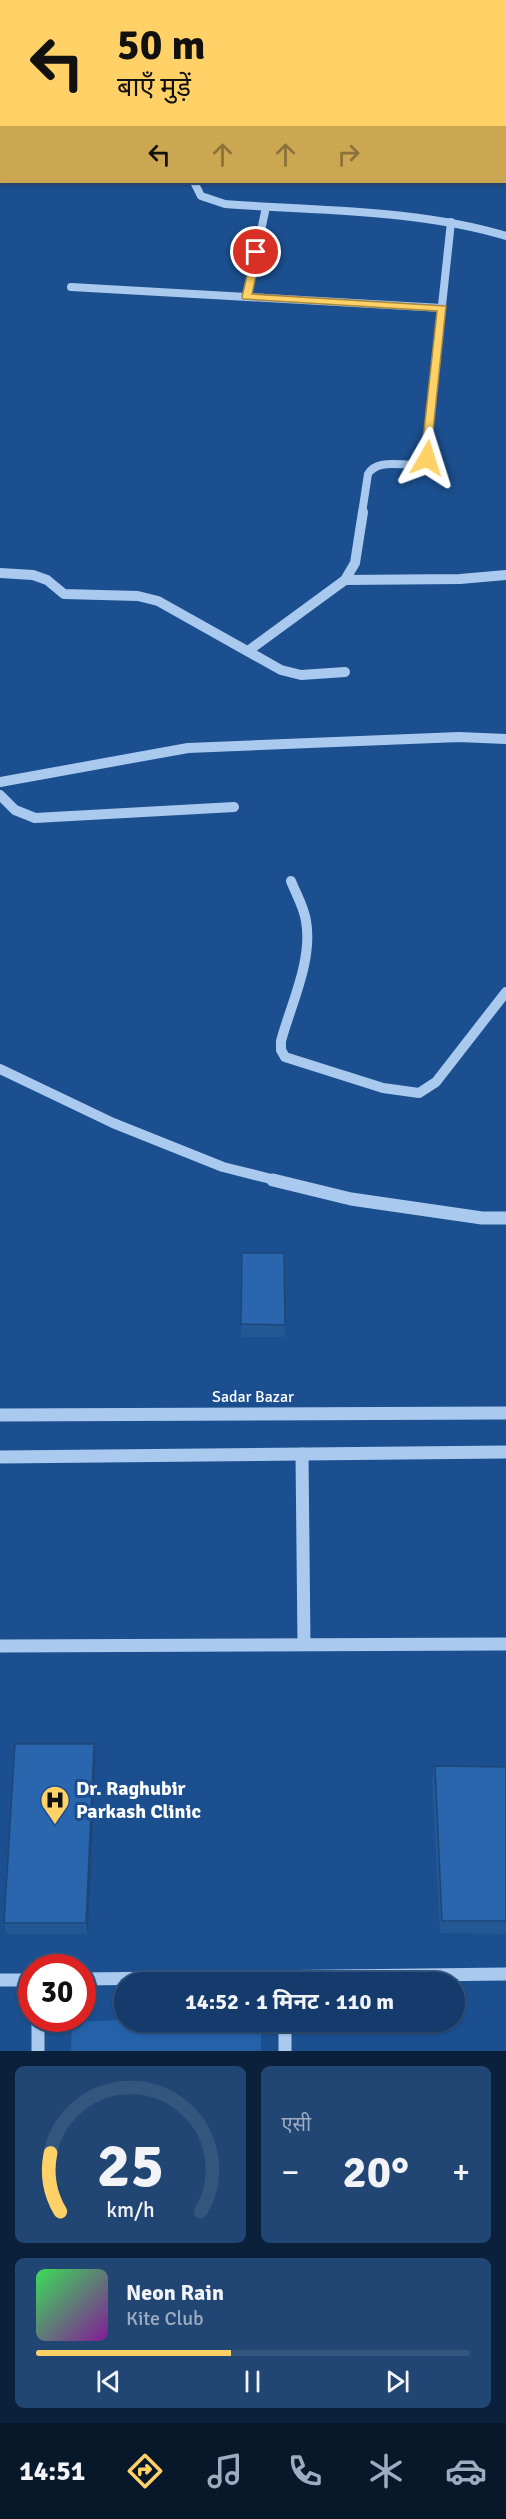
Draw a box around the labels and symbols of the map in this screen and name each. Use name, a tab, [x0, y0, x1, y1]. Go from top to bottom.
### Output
pin	[230, 226, 281, 277]
position arrow	[395, 426, 459, 490]
street label: Sadar Bazar	[212, 1387, 294, 1407]
place label: Dr. Raghubir Parkash Clinic	[76, 1776, 201, 1824]
hospital icon: Dr. Raghubir Parkash Clinic	[39, 1784, 71, 1826]
speed limit sign: 30	[18, 1954, 96, 2032]

